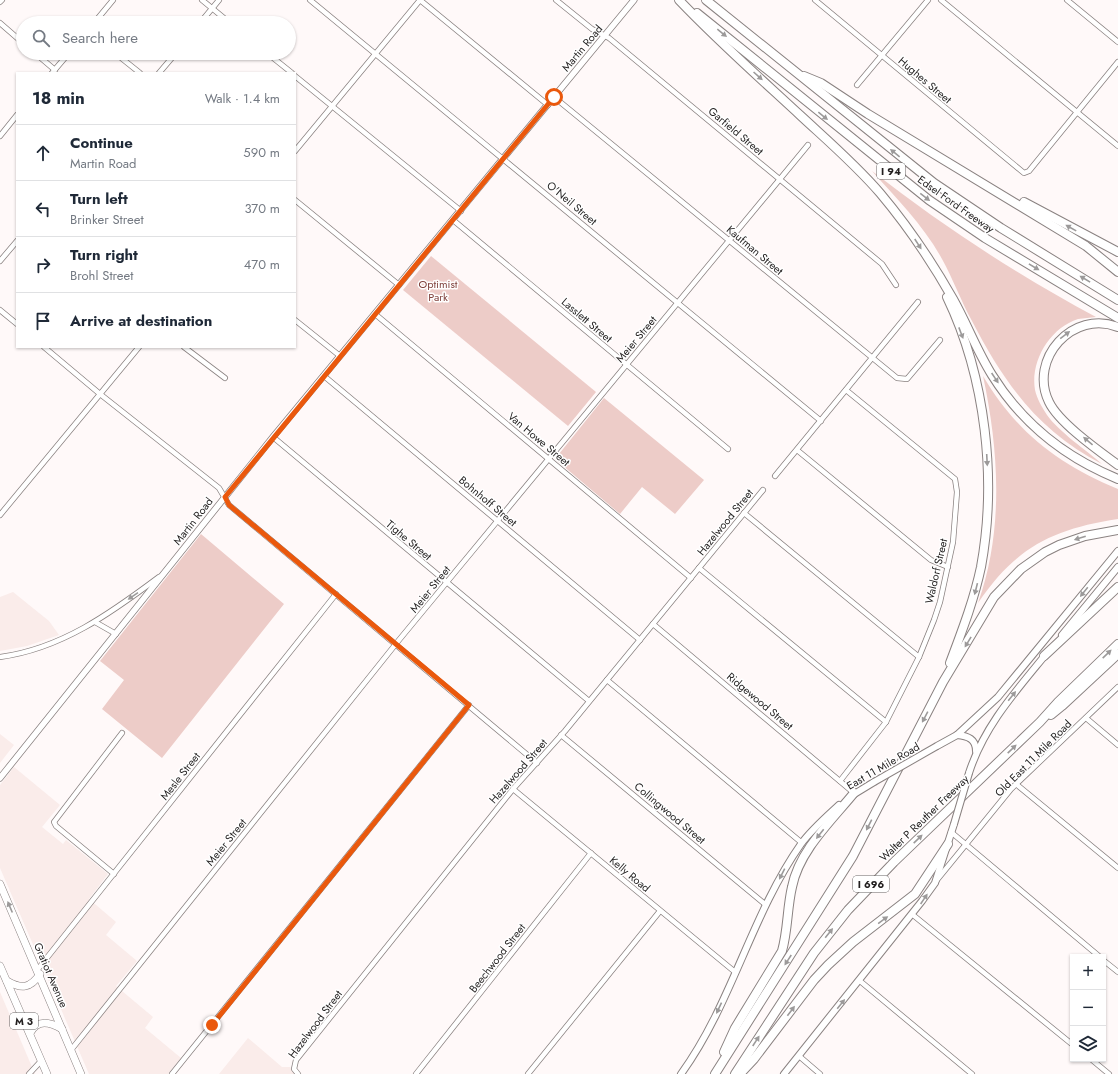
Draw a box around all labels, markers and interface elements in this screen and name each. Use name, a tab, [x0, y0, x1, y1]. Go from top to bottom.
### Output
search box	[16, 16, 296, 60]
street label: Martin Road	[558, 21, 606, 75]
icon: search	[30, 27, 52, 49]
text: Search here	[62, 27, 138, 49]
one-way arrow	[717, 29, 728, 38]
street label: Hughes Street	[895, 53, 955, 107]
one-way arrow	[752, 71, 763, 80]
text: 18 min	[32, 86, 85, 110]
route start	[545, 88, 563, 106]
text: Walk · 1.4 km	[205, 89, 280, 108]
street label: Garfield Street	[705, 103, 767, 159]
one-way arrow	[818, 111, 829, 120]
text: Continue	[70, 132, 133, 154]
icon: ahead	[32, 142, 54, 164]
text: 590 m	[243, 143, 280, 162]
one-way arrow	[890, 149, 900, 158]
text: Martin Road	[70, 154, 137, 173]
road number: I 94	[877, 163, 905, 179]
street label: Edsel Ford Freeway	[914, 172, 998, 237]
street label: O'Neil Street	[544, 177, 601, 229]
text: Turn left	[70, 188, 128, 210]
one-way arrow	[919, 192, 930, 201]
icon: left	[32, 198, 54, 220]
text: 370 m	[244, 199, 280, 218]
text: Brinker Street	[70, 210, 144, 229]
street label: Kaufman Street	[723, 221, 787, 279]
one-way arrow	[1065, 225, 1077, 231]
one-way arrow	[914, 239, 922, 249]
text: Turn right	[70, 244, 138, 266]
icon: right	[32, 254, 54, 276]
text: 470 m	[244, 255, 280, 274]
one-way arrow	[1028, 264, 1040, 271]
text: Brohl Street	[70, 266, 133, 285]
park label: Optimist Park	[419, 276, 458, 305]
one-way arrow	[1079, 276, 1091, 283]
street label: Lasslett Street	[558, 294, 616, 346]
icon: arrive	[32, 310, 54, 332]
text: Arrive at destination	[70, 310, 212, 332]
street label: Meier Street	[612, 312, 660, 366]
one-way arrow	[958, 327, 964, 338]
one-way arrow	[1060, 331, 1071, 340]
one-way arrow	[991, 373, 998, 384]
street label: Van Howe Street	[504, 408, 574, 470]
one-way arrow	[1082, 437, 1093, 445]
one-way arrow	[983, 454, 990, 466]
street label: Bohnhoff Street	[456, 472, 521, 530]
street label: Hazelwood Street	[693, 485, 757, 559]
street label: Martin Road	[169, 494, 217, 548]
street label: Tighe Street	[383, 516, 436, 564]
one-way arrow	[1074, 535, 1086, 541]
street label: Waldorf Street	[921, 537, 951, 605]
street label: Meier Street	[406, 562, 454, 616]
one-way arrow	[972, 583, 978, 595]
one-way arrow	[1080, 586, 1089, 597]
one-way arrow	[128, 592, 138, 600]
one-way arrow	[964, 636, 971, 648]
one-way arrow	[1102, 650, 1112, 659]
street label: Ridgewood Street	[723, 668, 797, 734]
one-way arrow	[1007, 691, 1016, 702]
one-way arrow	[922, 711, 928, 722]
street label: Old East 11 Mile Road	[991, 716, 1075, 800]
street label: Hazelwood Street	[485, 735, 551, 807]
street label: East 11 Mile Road	[844, 739, 922, 793]
one-way arrow	[1007, 744, 1017, 754]
street label: Mesle Street	[156, 748, 204, 803]
street label: Walter P Reuther Freeway	[876, 771, 972, 865]
street label: Collingwood Street	[631, 778, 709, 848]
street label: Meier Street	[202, 815, 250, 869]
one-way arrow	[866, 819, 872, 831]
one-way arrow	[816, 829, 825, 840]
one-way arrow	[913, 834, 923, 844]
street label: Kelly Road	[606, 852, 654, 896]
one-way arrow	[779, 868, 785, 880]
road number: I 696	[853, 876, 889, 892]
one-way arrow	[920, 894, 928, 904]
one-way arrow	[7, 902, 13, 913]
one-way arrow	[877, 916, 888, 924]
street label: Beechwood Street	[465, 920, 529, 996]
one-way arrow	[824, 928, 833, 939]
street label: Gratiot Avenue	[30, 940, 72, 1010]
map controls	[1070, 954, 1106, 1062]
button: +	[1070, 954, 1106, 990]
one-way arrow	[784, 955, 792, 966]
street label: Hazelwood Street	[284, 986, 346, 1061]
button: −	[1070, 990, 1106, 1026]
one-way arrow	[836, 999, 845, 1010]
one-way arrow	[715, 1002, 722, 1014]
one-way arrow	[787, 1005, 795, 1016]
road number: M 3	[10, 1013, 38, 1029]
route end	[203, 1016, 221, 1034]
button: layers	[1070, 1026, 1106, 1062]
one-way arrow	[752, 1036, 760, 1046]

